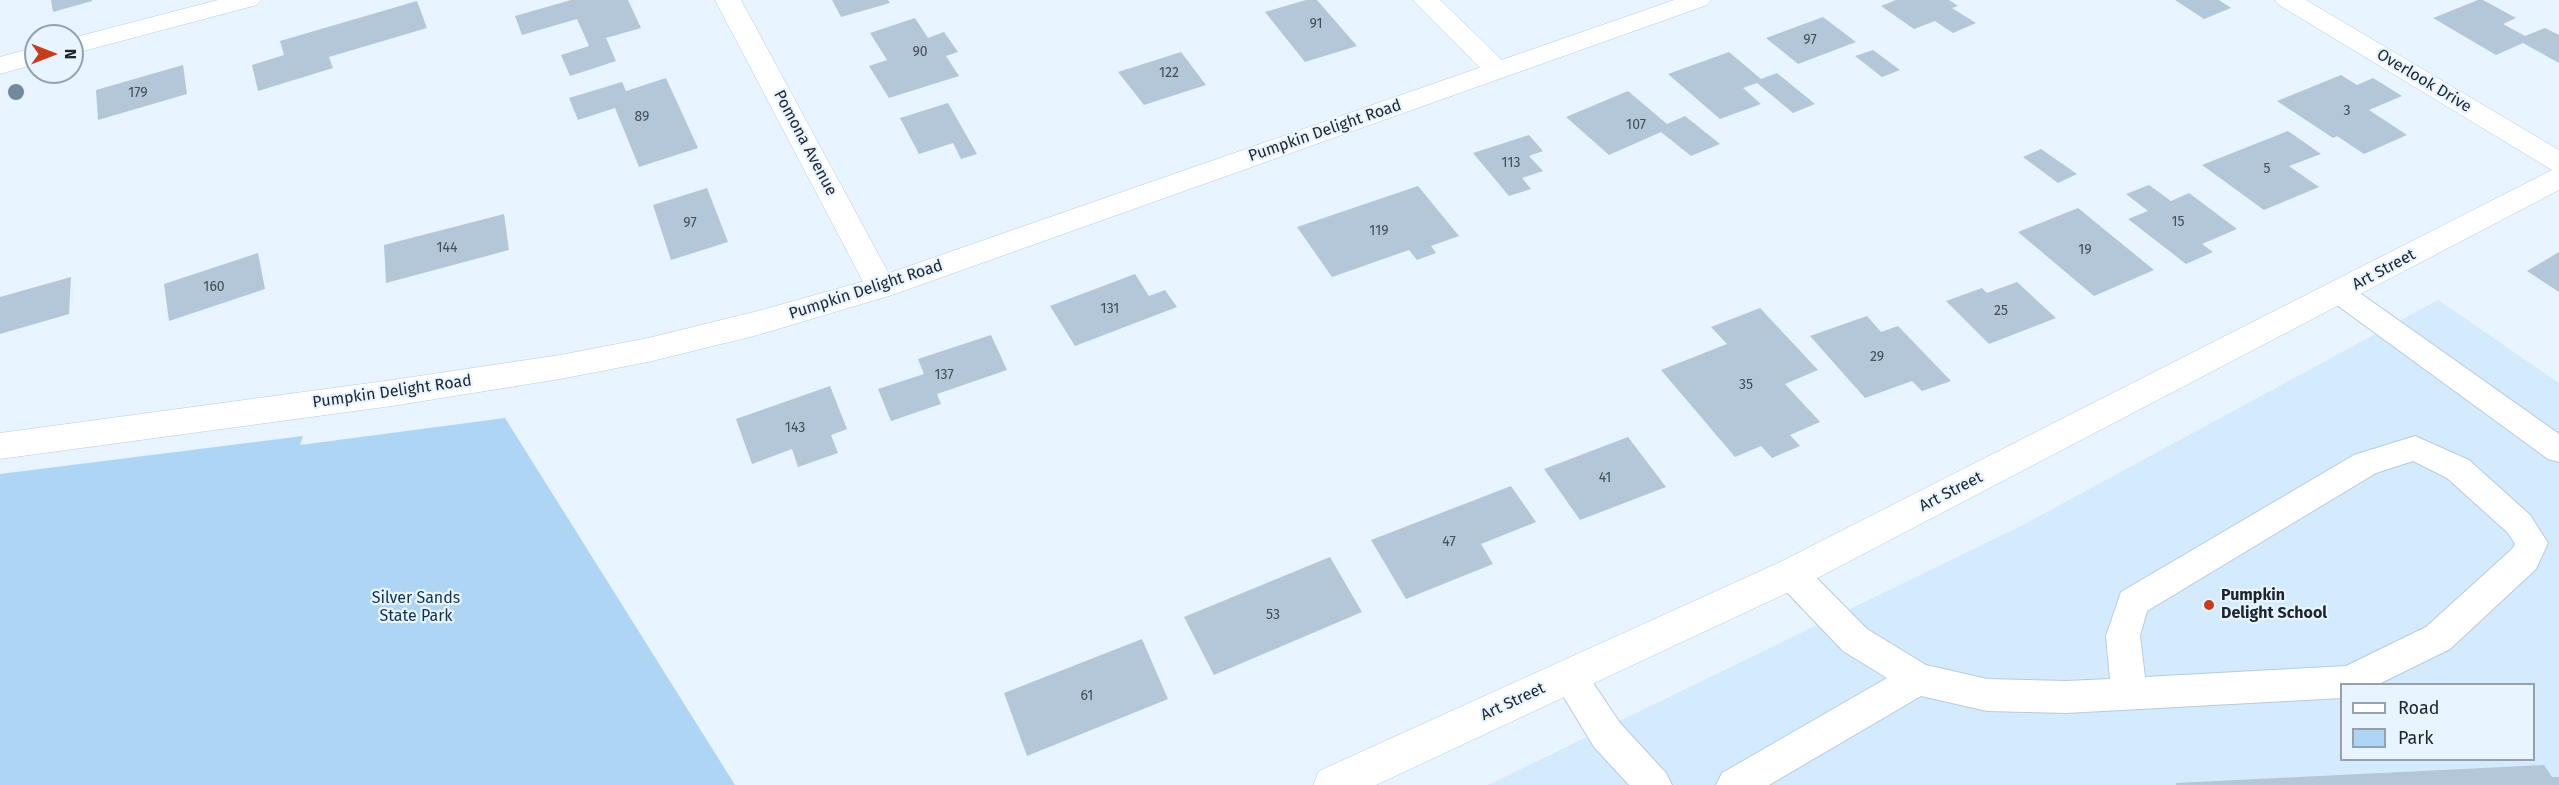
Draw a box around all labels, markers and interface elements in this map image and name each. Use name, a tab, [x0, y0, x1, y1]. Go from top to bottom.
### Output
house number: 91	[1309, 16, 1323, 32]
north arrow	[24, 24, 84, 84]
house number: 97	[1803, 32, 1817, 48]
house number: 90	[912, 44, 928, 60]
street label: Overlook Drive	[2373, 45, 2475, 117]
text: N	[61, 49, 80, 59]
house number: 122	[1159, 65, 1179, 81]
house number: 179	[128, 85, 148, 101]
street label: Pomona Avenue	[769, 87, 841, 199]
street label: Pumpkin Delight Road	[1246, 96, 1404, 166]
house number: 3	[2344, 103, 2350, 119]
house number: 89	[635, 109, 649, 125]
house number: 107	[1626, 117, 1646, 133]
house number: 113	[1502, 155, 1520, 171]
house number: 5	[2263, 161, 2271, 177]
house number: 15	[2171, 214, 2185, 230]
house number: 97	[683, 215, 697, 231]
house number: 119	[1369, 223, 1389, 239]
house number: 144	[437, 240, 457, 256]
house number: 19	[2078, 242, 2092, 258]
street label: Art Street	[2349, 245, 2419, 295]
street label: Pumpkin Delight Road	[787, 256, 945, 324]
house number: 160	[203, 279, 225, 295]
house number: 131	[1101, 301, 1119, 317]
house number: 25	[1994, 303, 2008, 319]
house number: 29	[1870, 349, 1884, 365]
house number: 137	[934, 367, 954, 383]
street label: Pumpkin Delight Road	[311, 371, 473, 413]
house number: 35	[1739, 377, 1753, 393]
house number: 143	[785, 420, 805, 436]
street label: Art Street	[1916, 468, 1986, 516]
house number: 41	[1599, 470, 1611, 486]
house number: 47	[1442, 534, 1456, 550]
place label: Pumpkin Delight School	[2221, 586, 2327, 624]
park label: Silver Sands State Park	[372, 589, 460, 627]
marker: Pumpkin Delight School	[2202, 598, 2216, 612]
house number: 53	[1266, 607, 1280, 623]
street label: Art Street	[1478, 679, 1548, 725]
legend	[2340, 683, 2535, 761]
house number: 61	[1081, 688, 1093, 704]
text: Road	[2398, 697, 2440, 719]
text: Park	[2398, 727, 2433, 749]

